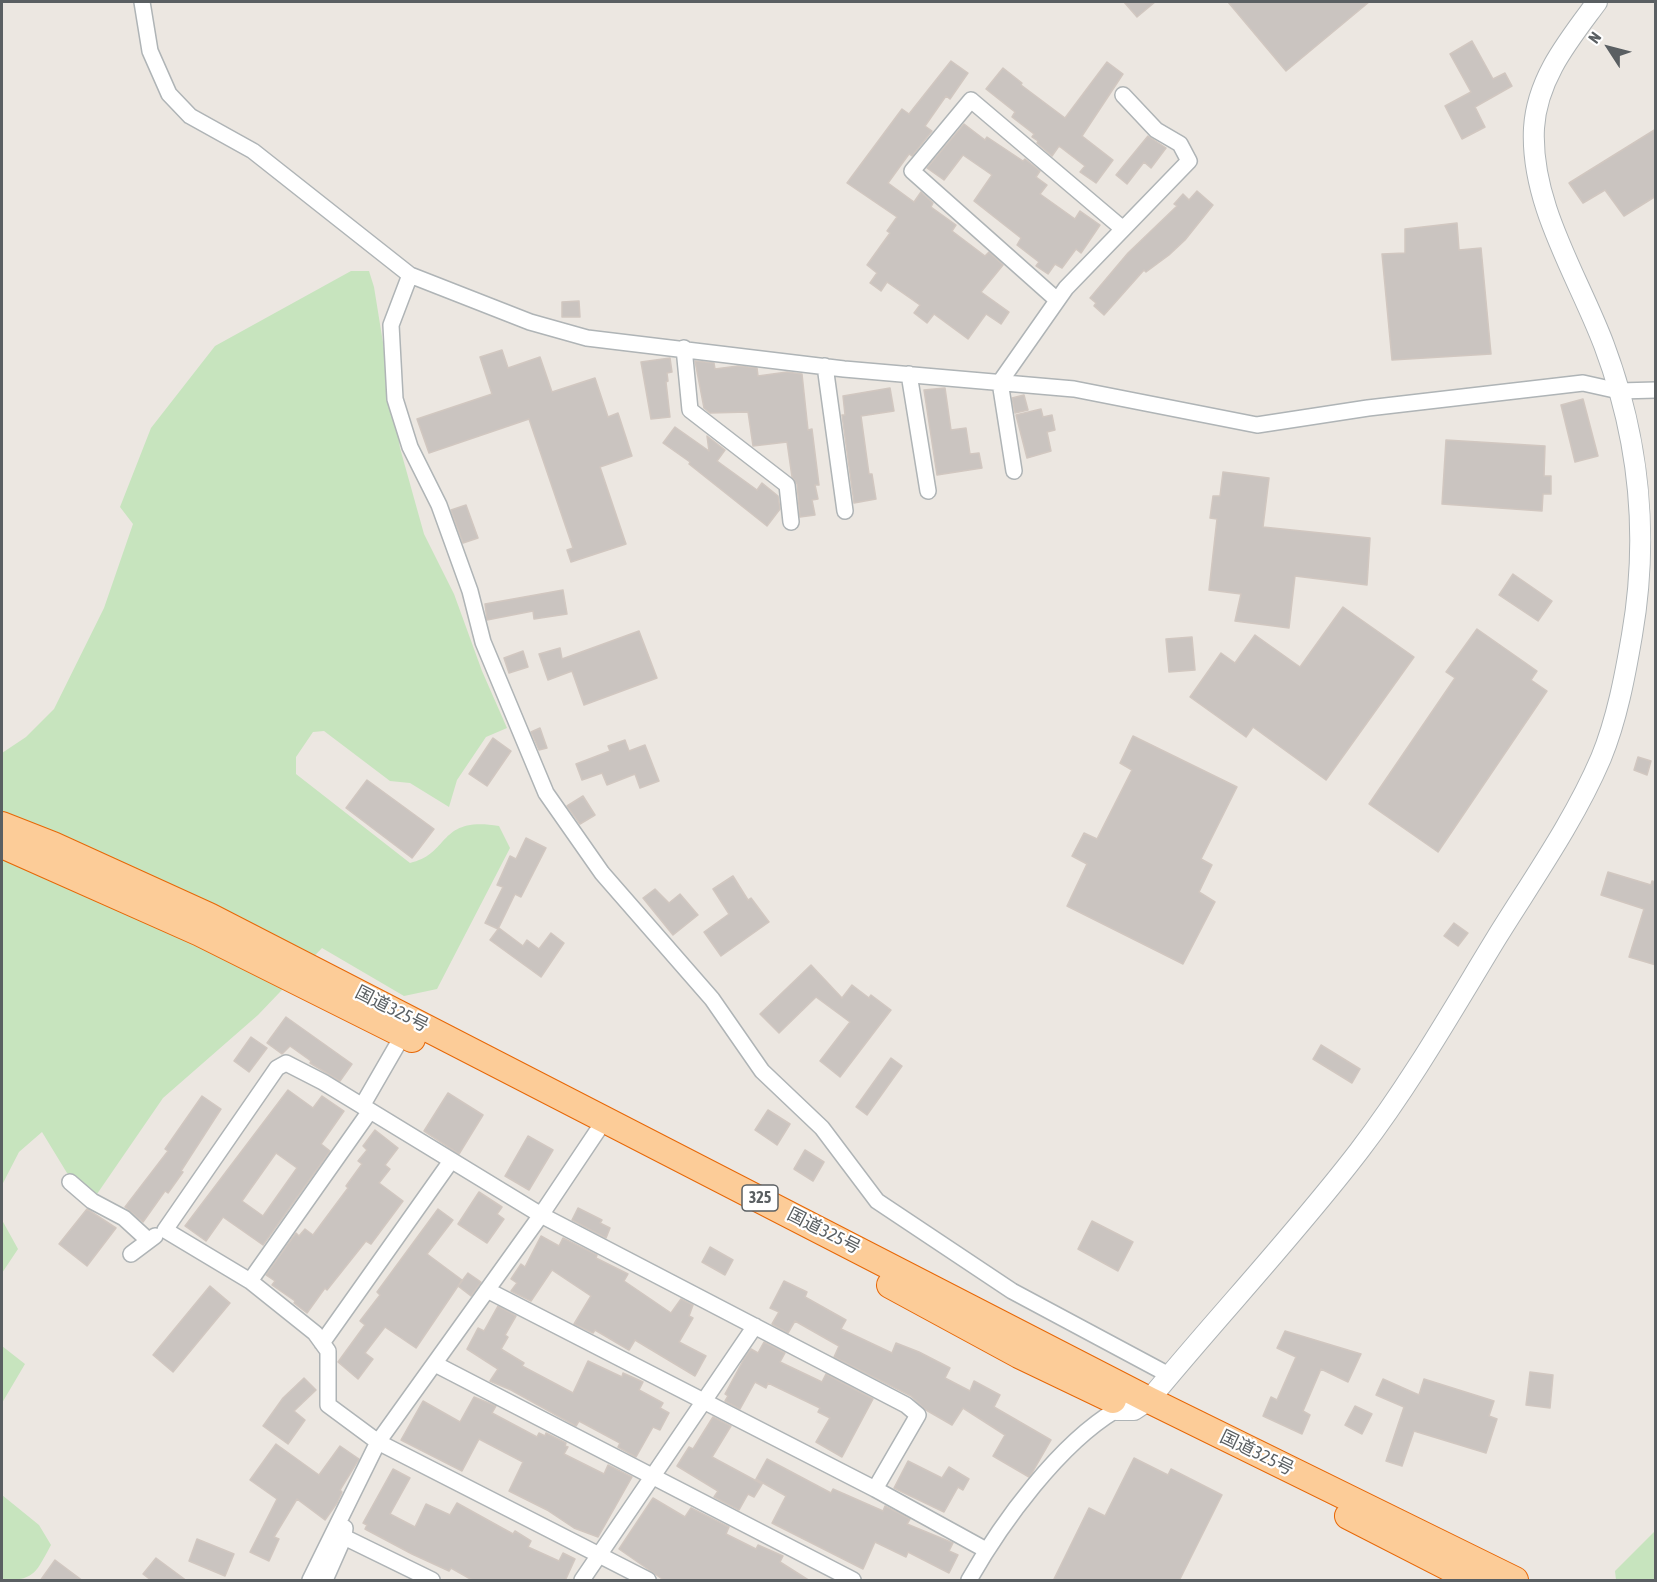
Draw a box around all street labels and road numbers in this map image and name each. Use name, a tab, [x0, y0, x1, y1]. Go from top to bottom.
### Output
street label: 国道325号	[352, 981, 432, 1037]
road number: 325	[742, 1185, 778, 1211]
street label: 国道325号	[784, 1203, 864, 1259]
street label: 国道325号	[1217, 1426, 1297, 1480]

